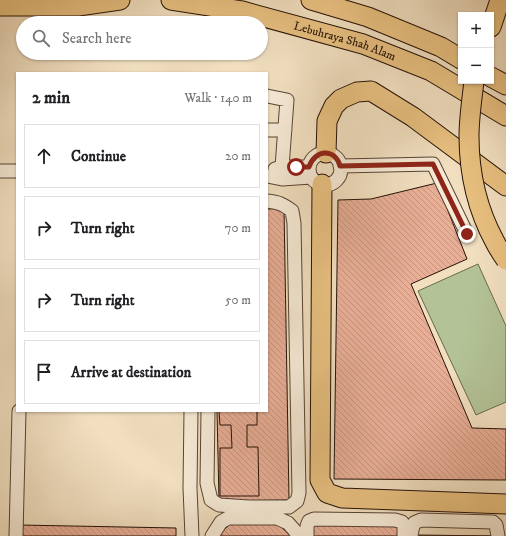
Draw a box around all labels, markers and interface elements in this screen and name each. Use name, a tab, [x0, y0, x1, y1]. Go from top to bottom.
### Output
map controls	[458, 12, 494, 84]
button: +	[458, 12, 494, 48]
search box	[16, 16, 268, 60]
street label: Lebuhraya Shah Alam	[292, 18, 398, 64]
icon: search	[30, 27, 52, 49]
text: Search here	[62, 29, 131, 48]
button: −	[458, 48, 494, 84]
text: 2 min	[32, 87, 70, 109]
text: Walk · 140 m	[184, 90, 252, 106]
icon: ahead	[33, 145, 55, 167]
text: Continue	[71, 147, 126, 166]
text: 20 m	[225, 148, 251, 164]
route start	[287, 158, 305, 176]
icon: right	[33, 217, 55, 239]
text: Turn right	[71, 219, 134, 238]
text: 70 m	[225, 220, 251, 236]
route end	[458, 225, 476, 243]
icon: right	[33, 289, 55, 311]
text: Turn right	[71, 291, 134, 310]
text: 50 m	[225, 292, 251, 308]
icon: arrive	[33, 361, 55, 383]
text: Arrive at destination	[71, 363, 191, 382]

